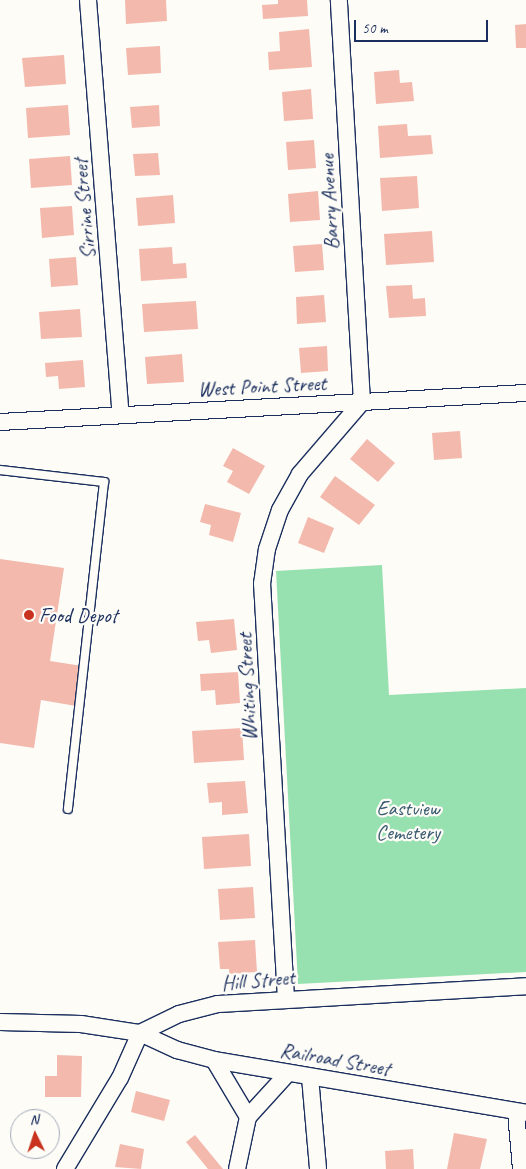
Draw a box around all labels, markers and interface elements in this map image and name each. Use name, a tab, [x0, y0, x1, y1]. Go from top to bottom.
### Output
scale bar	[356, 10, 490, 42]
text: 50 m	[362, 19, 388, 38]
street label: Barry Avenue	[314, 154, 344, 250]
street label: Sirrine Street	[67, 158, 101, 260]
street label: West Point Street	[197, 370, 327, 402]
place label: Food Depot	[39, 602, 118, 628]
marker: Food Depot	[23, 609, 35, 621]
street label: Whiting Street	[232, 632, 262, 742]
park label: Eastview Cemetery	[376, 795, 440, 845]
street label: Hill Street	[220, 964, 296, 996]
street label: Railroad Street	[278, 1037, 392, 1081]
north arrow	[10, 1109, 60, 1159]
text: N	[29, 1111, 39, 1128]

